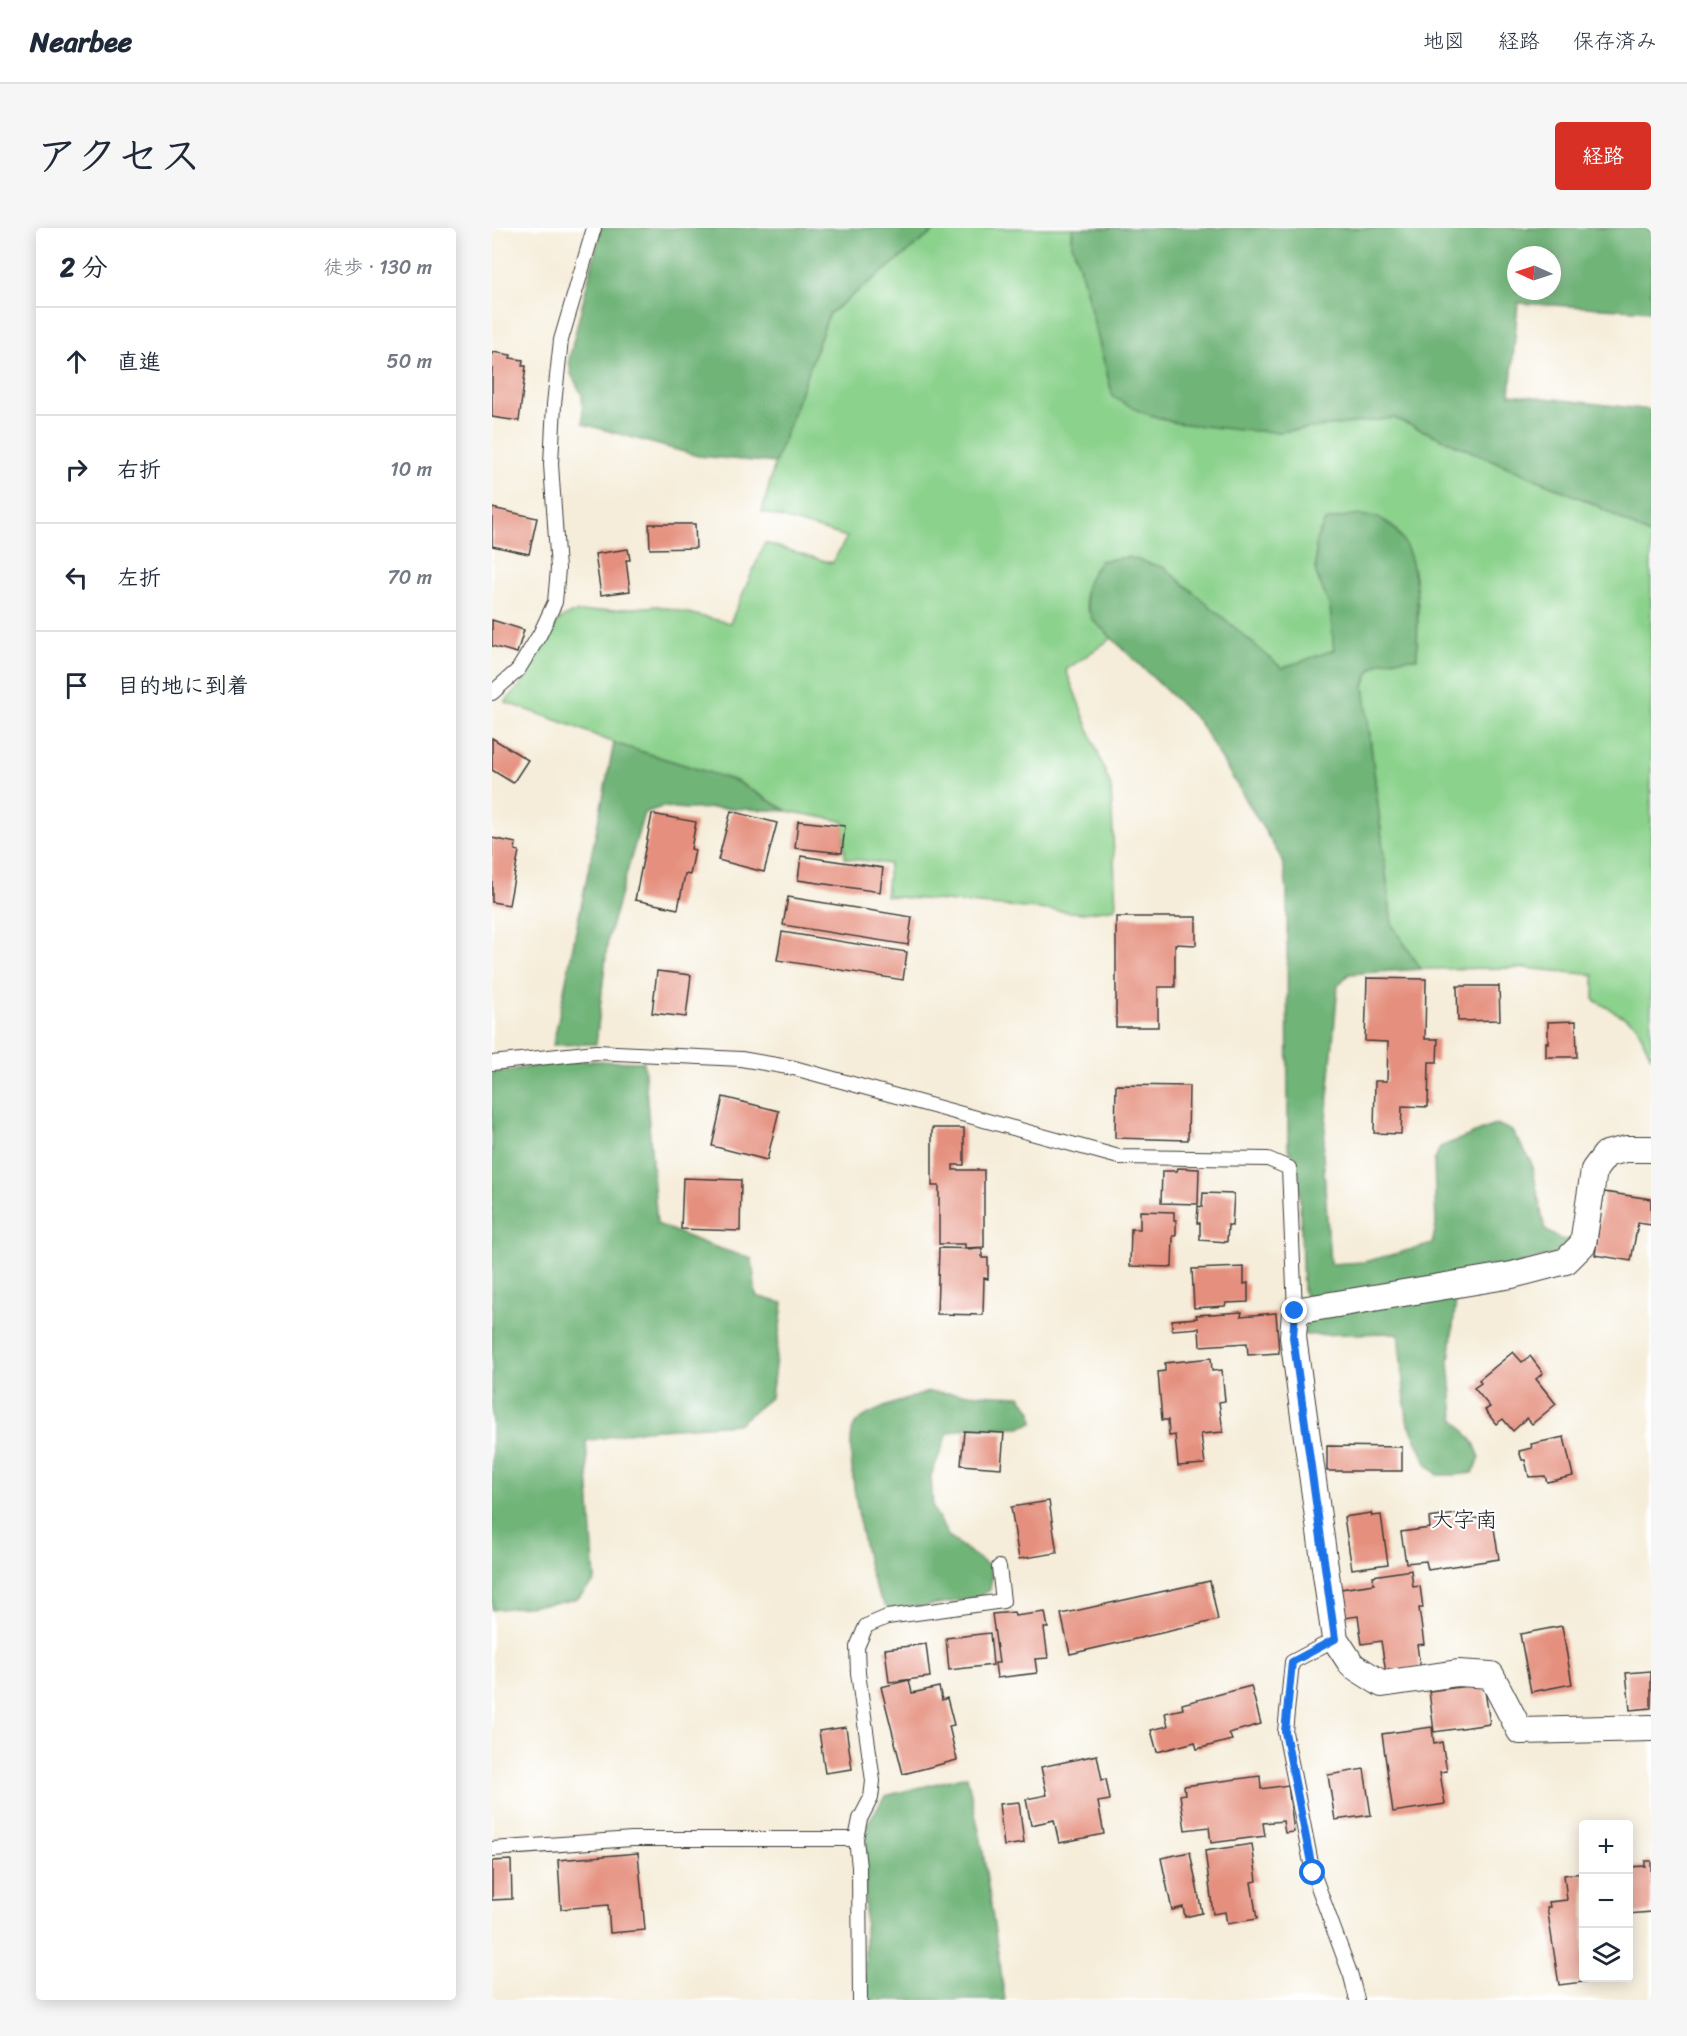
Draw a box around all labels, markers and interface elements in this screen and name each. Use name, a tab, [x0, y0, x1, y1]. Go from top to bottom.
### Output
text: Nearbee	[30, 17, 132, 66]
text: 地図	[1423, 22, 1465, 60]
text: 経路	[1498, 22, 1540, 60]
text: 保存済み	[1573, 22, 1657, 60]
text: アクセス	[36, 119, 201, 193]
button: 経路	[1555, 122, 1651, 190]
text: 2 分	[60, 244, 108, 290]
north arrow	[1507, 246, 1561, 300]
text: 徒歩 · 130 m	[323, 250, 432, 285]
text: 直進	[117, 342, 161, 381]
text: 50 m	[387, 344, 432, 379]
icon: ahead	[60, 345, 93, 378]
text: 右折	[117, 450, 161, 489]
text: 10 m	[390, 452, 432, 487]
icon: right	[60, 453, 93, 486]
text: 左折	[117, 558, 161, 597]
text: 70 m	[387, 560, 432, 595]
icon: left	[60, 561, 93, 594]
text: 目的地に到着	[117, 666, 249, 705]
icon: arrive	[60, 669, 93, 702]
route end	[1281, 1297, 1307, 1323]
district label: 大字南	[1431, 1500, 1497, 1539]
map controls	[1579, 1820, 1633, 1982]
button: +	[1579, 1820, 1633, 1874]
route start	[1299, 1859, 1325, 1885]
button: −	[1579, 1874, 1633, 1928]
button: layers	[1579, 1928, 1633, 1982]

